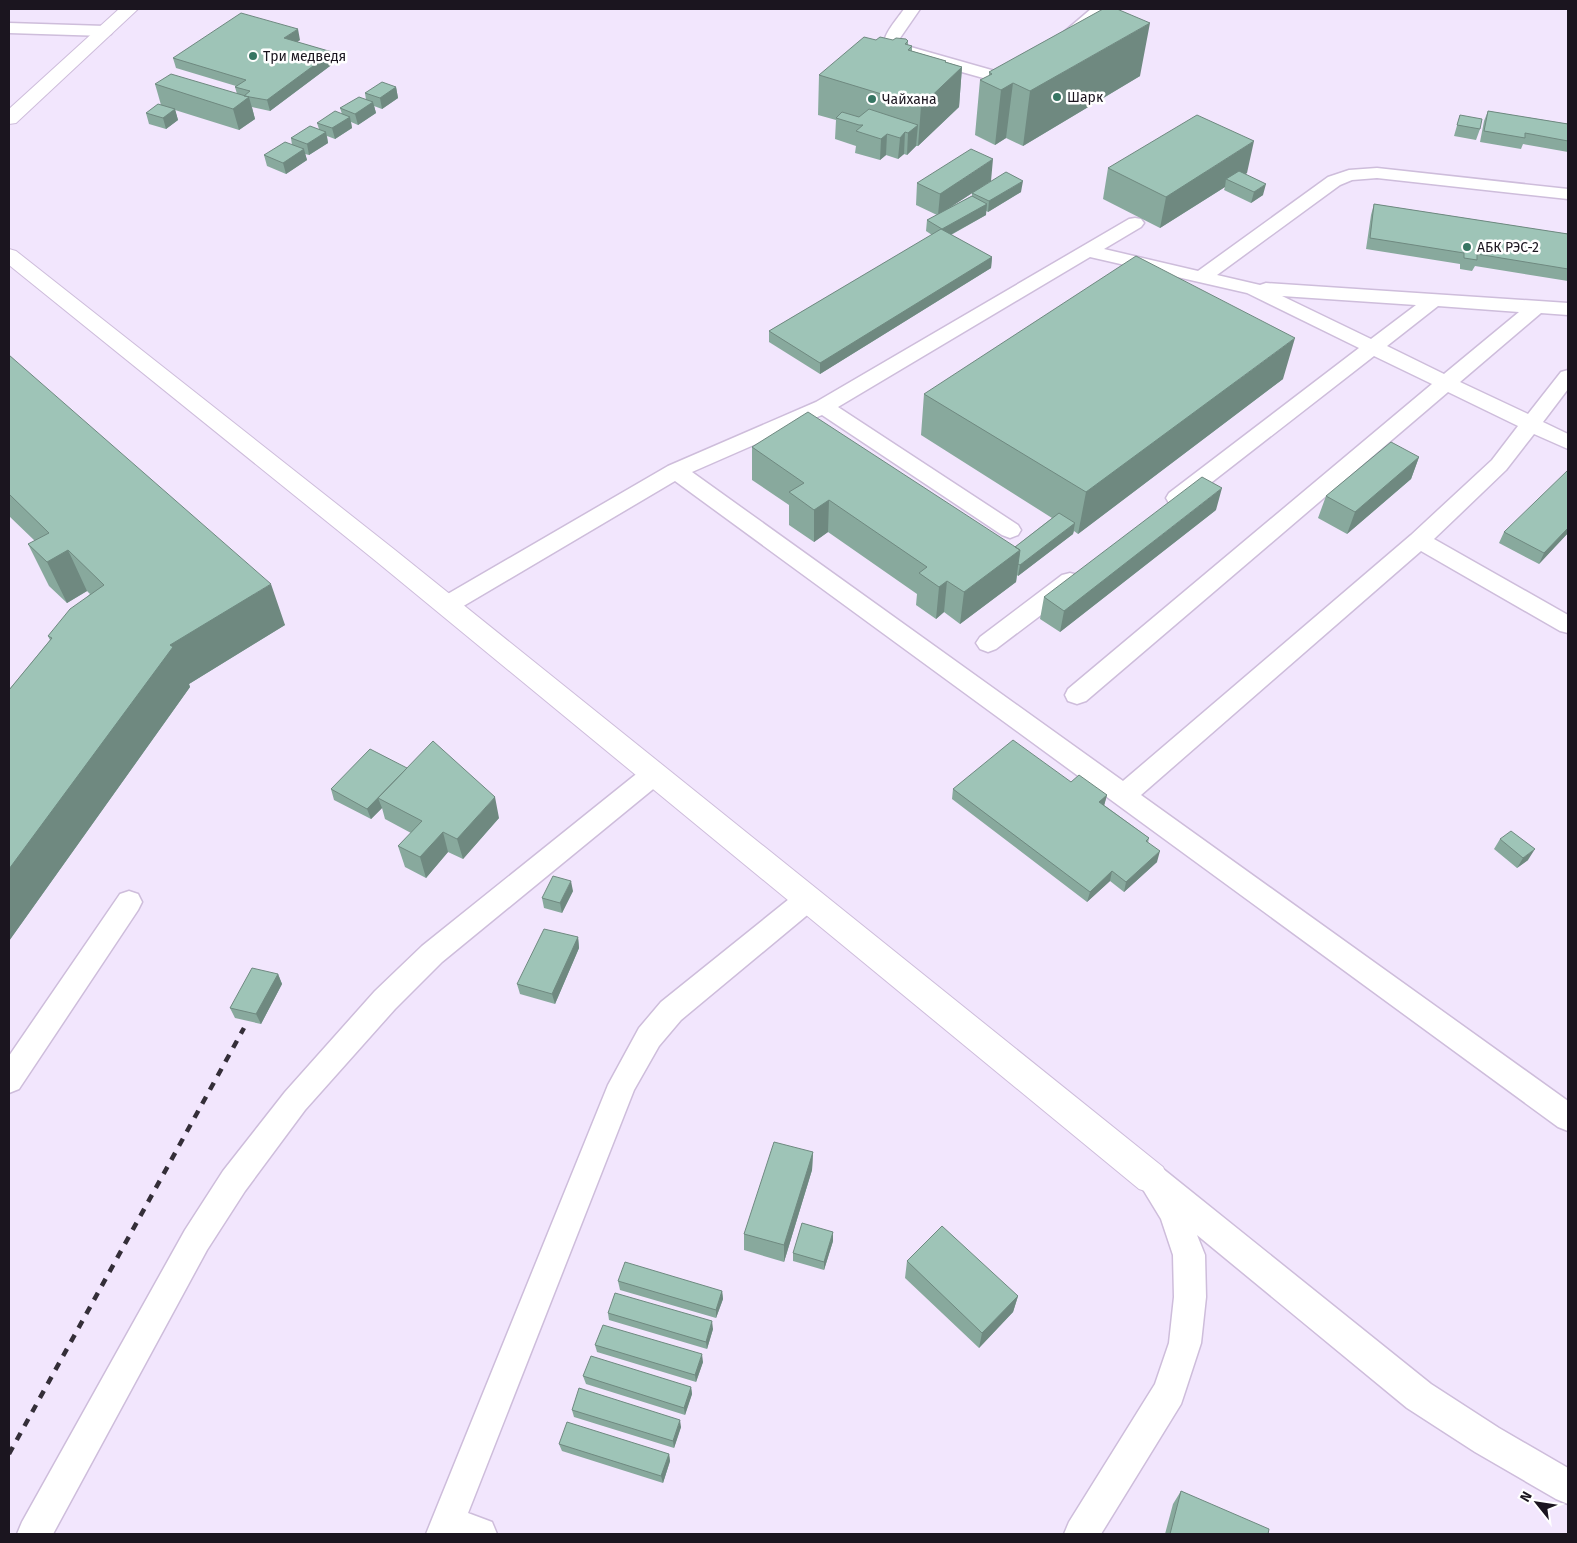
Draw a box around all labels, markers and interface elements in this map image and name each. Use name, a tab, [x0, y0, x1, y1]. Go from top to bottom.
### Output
place label: Три медведя	[263, 48, 346, 65]
marker: Три медведя	[247, 50, 259, 62]
place label: Шарк	[1067, 89, 1104, 106]
place label: Чайхана	[882, 91, 937, 108]
marker: Шарк	[1051, 91, 1063, 103]
marker: Чайхана	[866, 93, 878, 105]
place label: АБК РЭС-2	[1477, 239, 1539, 256]
marker: АБК РЭС-2	[1461, 241, 1473, 253]
north arrow	[1512, 1478, 1562, 1528]
text: N	[1516, 1488, 1536, 1505]

